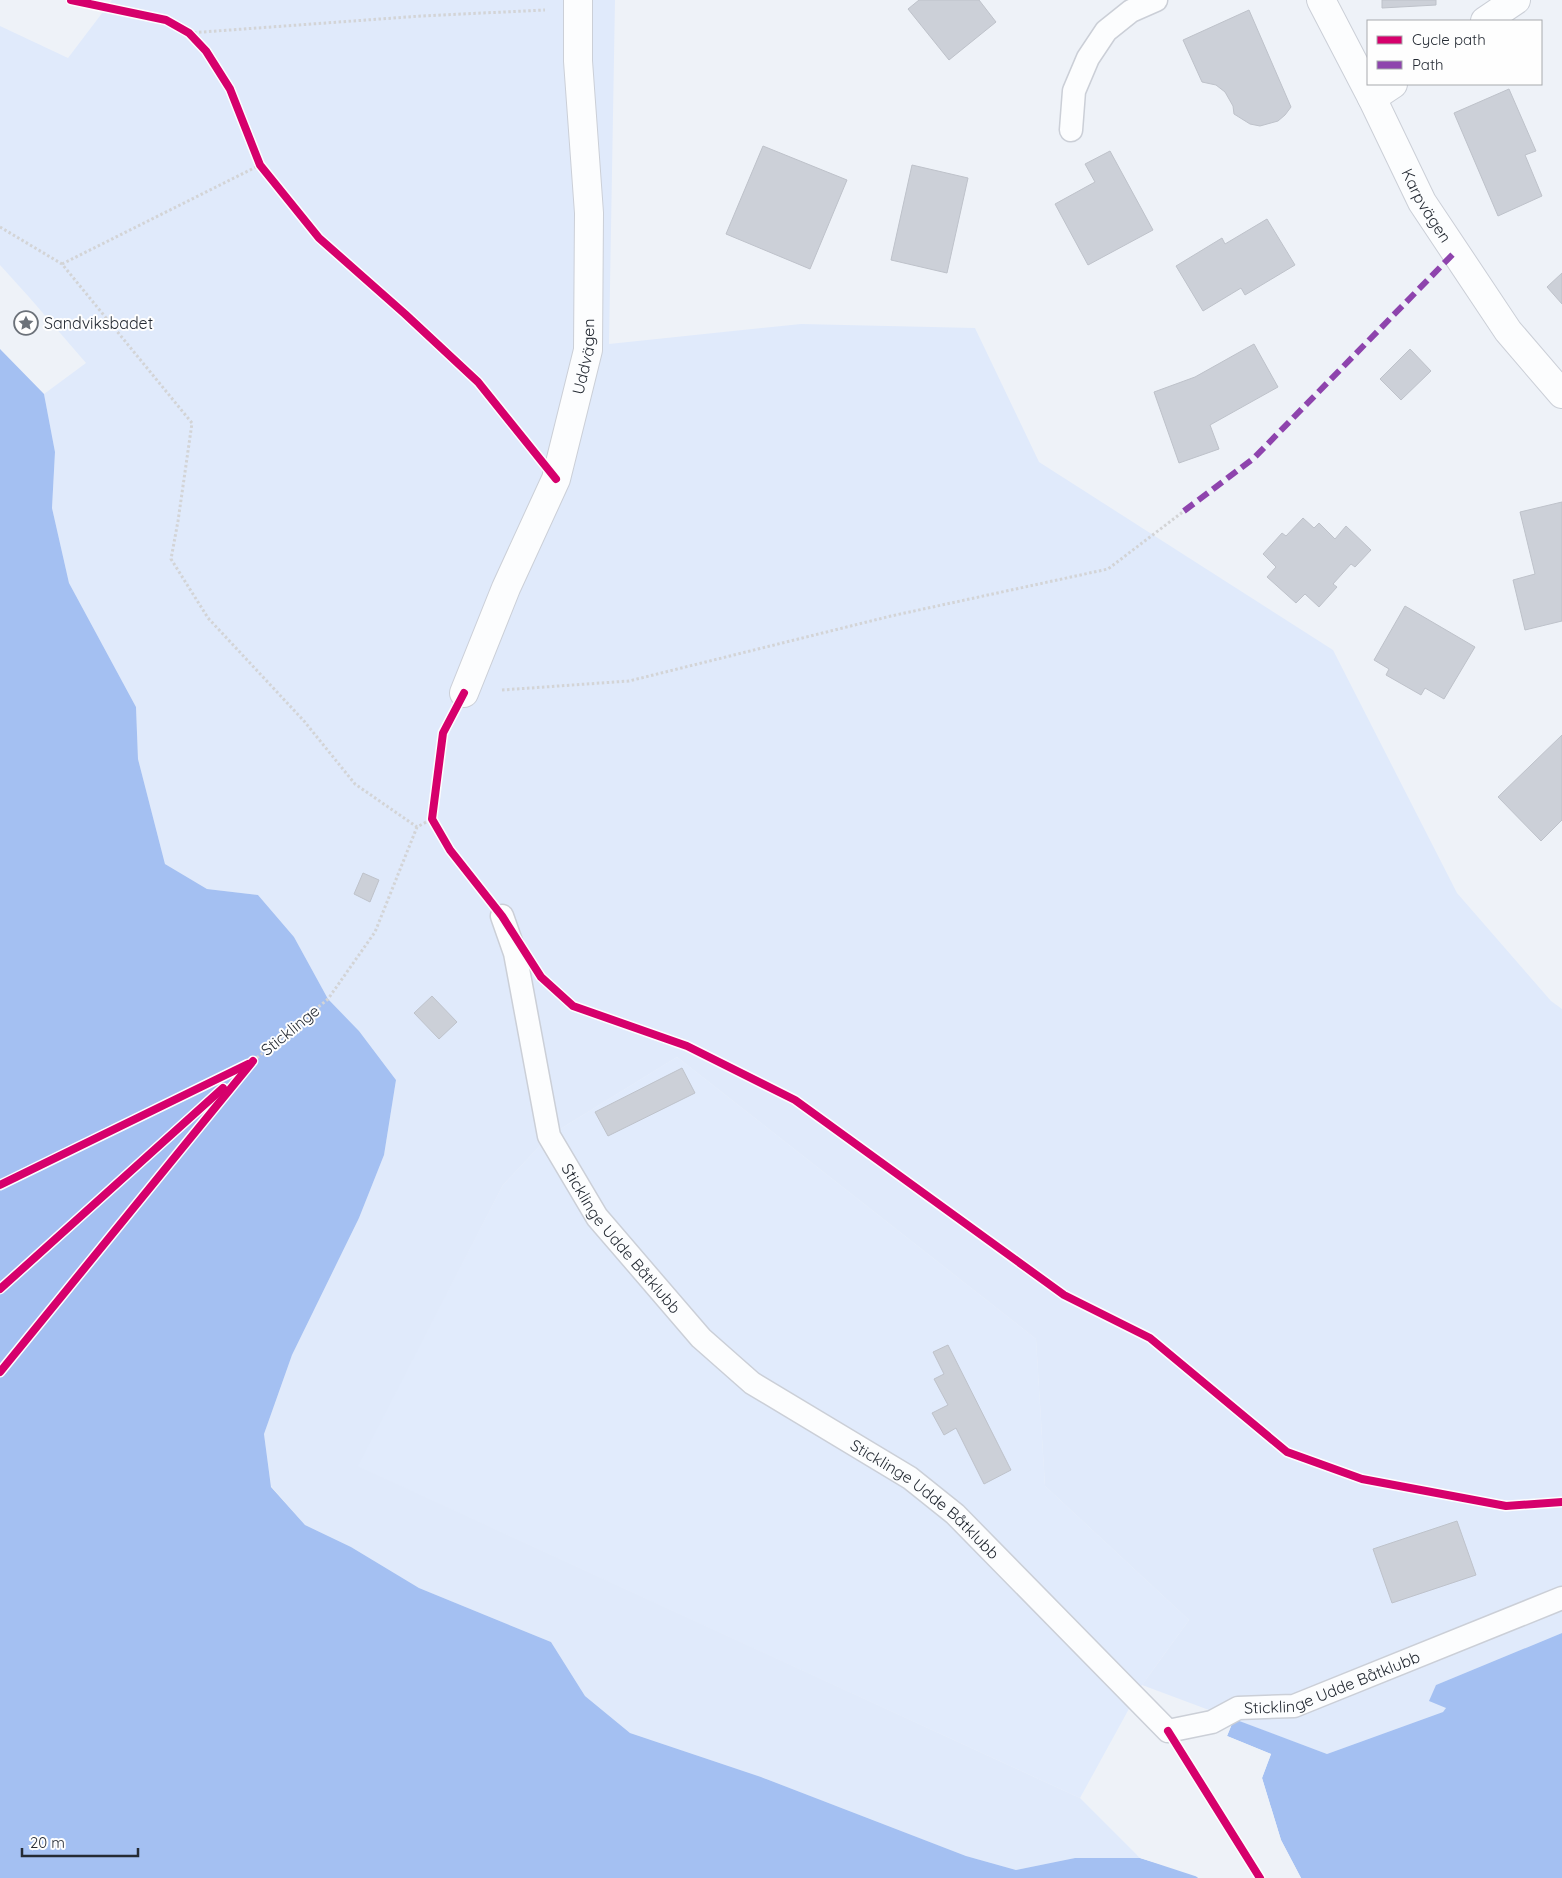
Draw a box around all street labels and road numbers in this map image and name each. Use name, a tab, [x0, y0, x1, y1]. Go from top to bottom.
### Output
street label: Karpvägen	[1397, 165, 1456, 246]
street label: Uddvägen	[567, 318, 599, 396]
street label: Sticklinge	[257, 1000, 323, 1060]
street label: Sticklinge Udde Båtklubb	[557, 1160, 685, 1317]
street label: Sticklinge Udde Båtklubb	[847, 1435, 1004, 1563]
street label: Sticklinge Udde Båtklubb	[1244, 1646, 1423, 1718]

